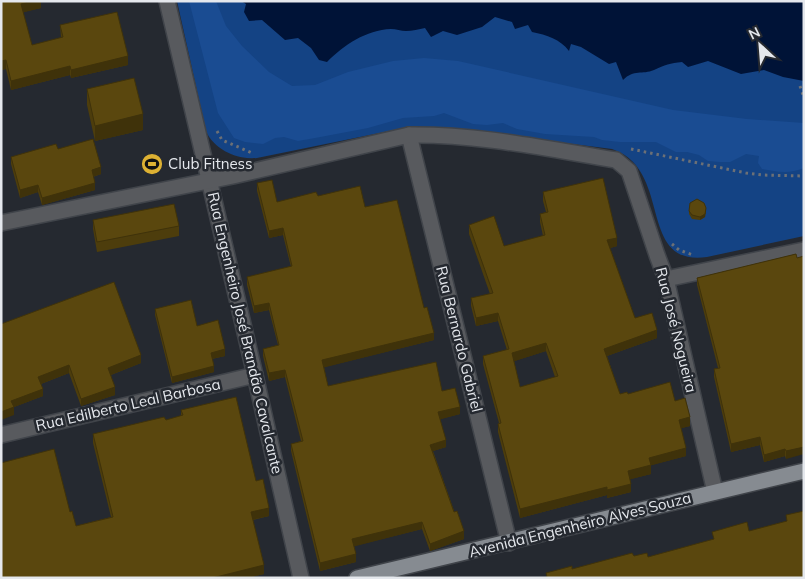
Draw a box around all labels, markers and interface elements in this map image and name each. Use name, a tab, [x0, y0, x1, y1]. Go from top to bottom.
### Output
north arrow	[735, 20, 785, 70]
text: N	[746, 23, 763, 44]
sports icon: Club Fitness	[140, 152, 164, 176]
place label: Club Fitness	[168, 154, 252, 173]
street label: Rua Engenheiro José Brandão Cavalcante	[204, 190, 287, 476]
street label: Rua Bernardo Gabriel	[432, 264, 487, 414]
street label: Rua José Nogueira	[652, 265, 701, 395]
street label: Rua Edilberto Leal Barbosa	[34, 374, 222, 435]
street label: Avenida Engenheiro Alves Souza	[467, 488, 693, 561]

